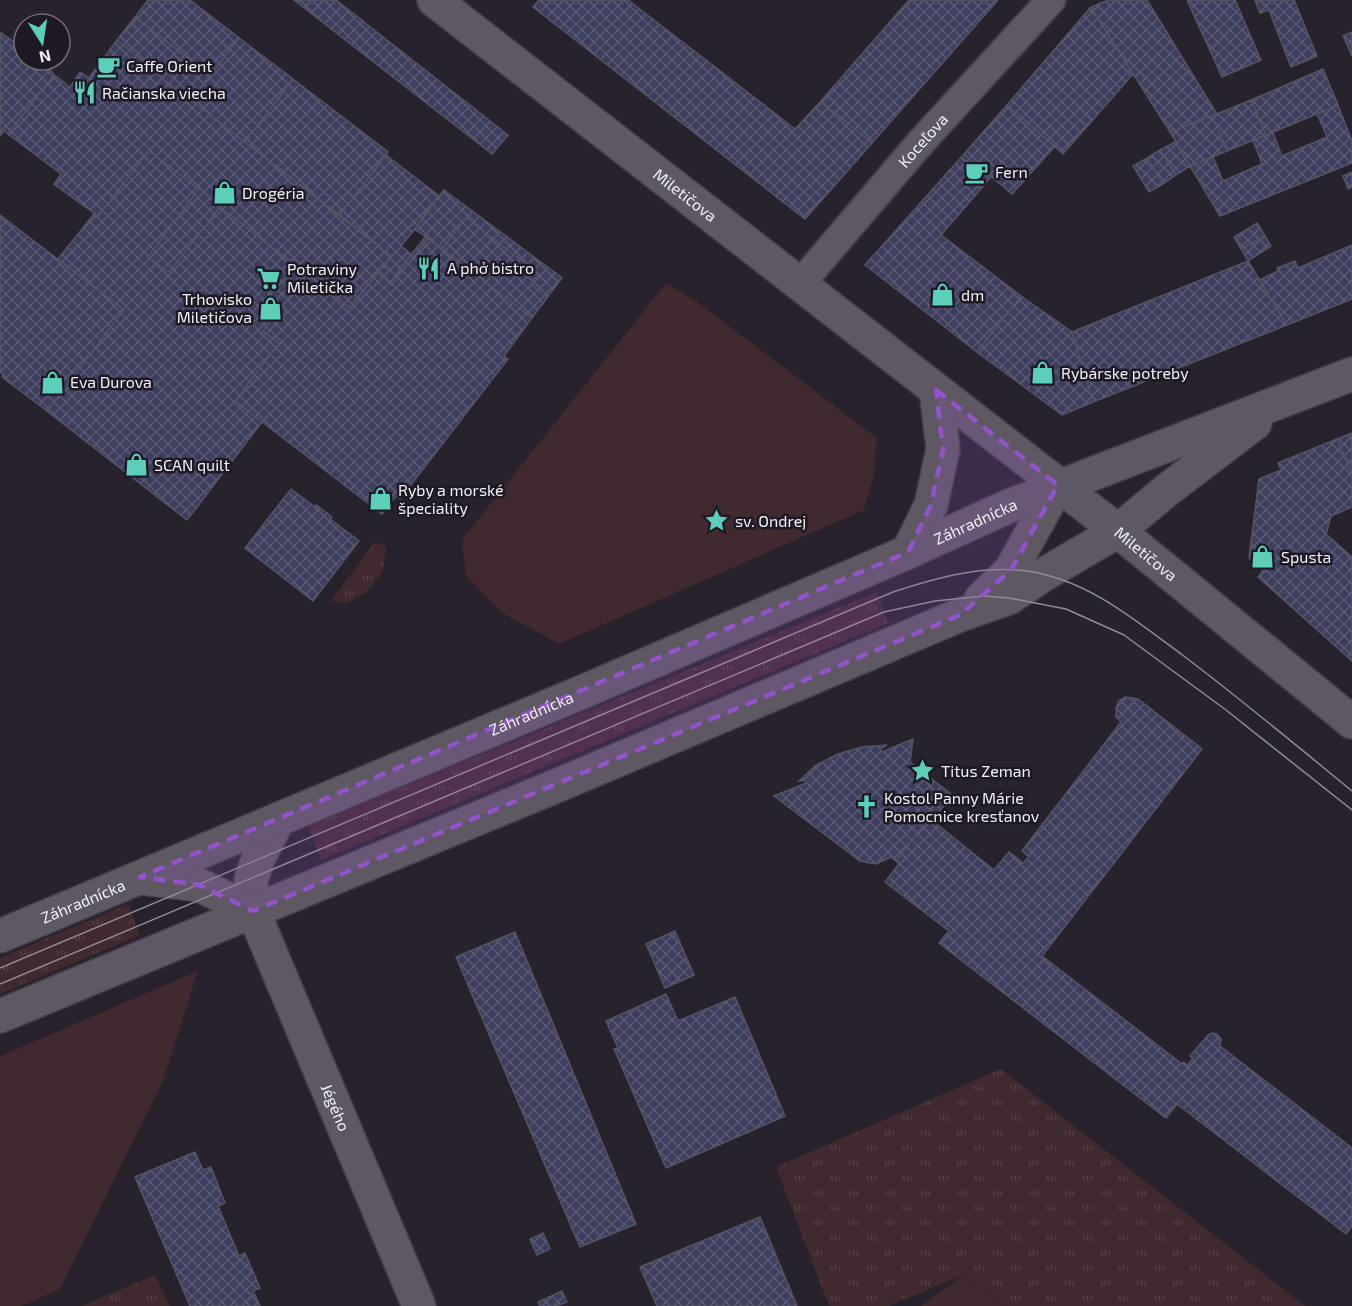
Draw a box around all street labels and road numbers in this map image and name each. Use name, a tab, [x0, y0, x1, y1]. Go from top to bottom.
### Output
street label: Koceľova	[894, 109, 951, 171]
street label: Miletičova	[650, 164, 721, 225]
street label: Záhradnícka	[931, 494, 1020, 548]
street label: Miletičova	[1111, 522, 1181, 585]
street label: Záhradnícka	[486, 687, 576, 739]
street label: Záhradnícka	[38, 875, 128, 927]
street label: Jégého	[318, 1080, 354, 1134]

